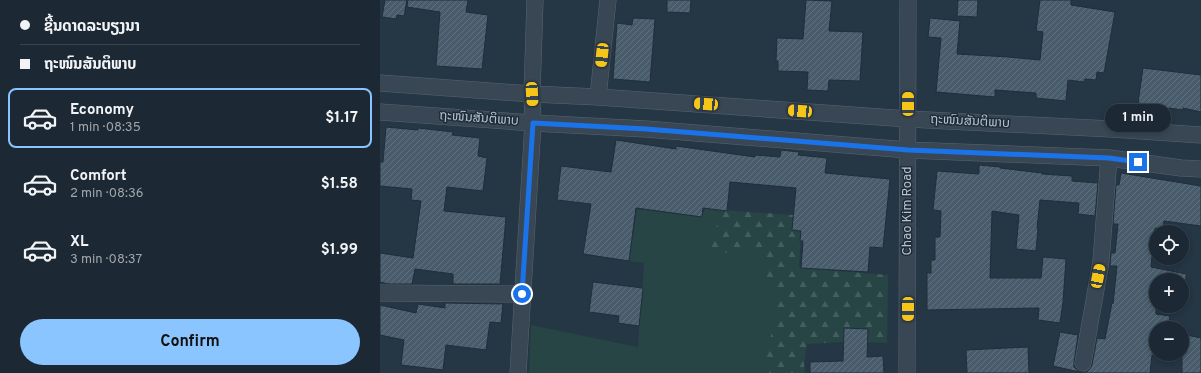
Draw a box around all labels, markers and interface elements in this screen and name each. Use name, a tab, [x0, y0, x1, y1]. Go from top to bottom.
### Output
text: ຊີ້ນດາດລະບຽງນາ	[44, 18, 140, 37]
car	[595, 42, 609, 68]
text: ຖະໜົນສັນຕິພາບ	[44, 56, 136, 75]
car	[525, 82, 539, 106]
car	[902, 92, 914, 116]
car	[694, 97, 718, 111]
icon: car	[22, 100, 58, 136]
text: Economy	[70, 101, 134, 120]
car	[788, 104, 812, 118]
callout: 1 min	[1105, 104, 1171, 132]
street label: ຖະໜົນສັນຕິພາບ	[439, 108, 519, 130]
text: $1.17	[325, 109, 358, 128]
text: 1 min	[1122, 110, 1154, 126]
street label: ຖະໜົນສັນຕິພາບ	[930, 112, 1010, 132]
text: 1 min · 08:35	[70, 120, 141, 136]
route end	[1129, 153, 1147, 171]
icon: car	[22, 166, 58, 202]
street label: Chao Kim Road	[900, 166, 916, 256]
text: Comfort	[70, 167, 127, 186]
text: $1.58	[321, 175, 358, 194]
text: 2 min · 08:36	[70, 186, 144, 202]
map controls	[1149, 225, 1189, 361]
button: locate	[1149, 225, 1189, 265]
icon: car	[22, 232, 58, 268]
text: XL	[70, 233, 88, 252]
text: $1.99	[321, 241, 358, 260]
text: 3 min · 08:37	[70, 252, 142, 268]
car	[1090, 263, 1106, 289]
button: +	[1149, 273, 1189, 313]
route start	[513, 285, 531, 303]
car	[902, 297, 914, 321]
button: Confirm	[20, 319, 360, 365]
button: −	[1149, 321, 1189, 361]

